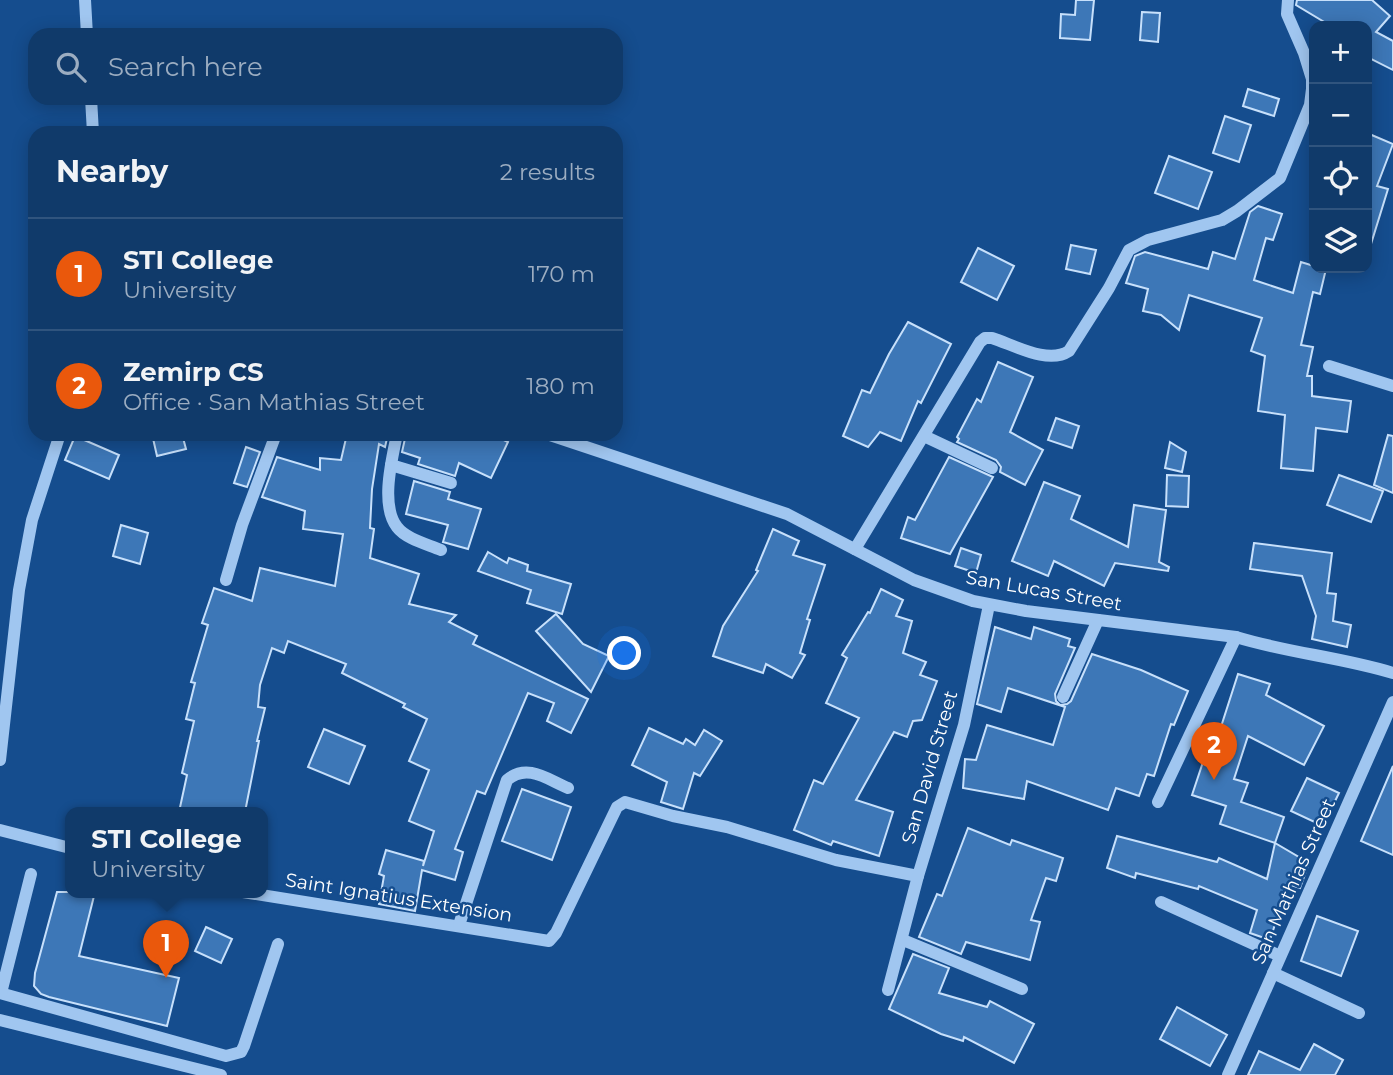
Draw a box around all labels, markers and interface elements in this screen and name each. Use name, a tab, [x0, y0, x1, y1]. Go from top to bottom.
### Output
map controls	[1309, 21, 1372, 273]
button: +	[1309, 21, 1372, 84]
search box	[28, 28, 623, 105]
icon: search	[52, 48, 90, 86]
text: Search here	[108, 51, 263, 83]
button: −	[1309, 84, 1372, 147]
button: locate	[1309, 147, 1372, 210]
text: Nearby	[56, 153, 168, 190]
text: 2 results	[500, 158, 595, 186]
button: layers	[1309, 210, 1372, 273]
text: STI College	[123, 244, 273, 276]
text: 1	[74, 260, 84, 288]
text: 170 m	[528, 260, 595, 288]
text: University	[123, 276, 236, 304]
text: Zemirp CS	[123, 356, 264, 388]
text: 2	[72, 372, 86, 400]
text: 180 m	[526, 372, 595, 400]
text: Office · San Mathias Street	[123, 388, 425, 416]
street label: San Lucas Street	[964, 565, 1124, 616]
your location	[607, 636, 641, 670]
street label: San David Street	[897, 688, 962, 846]
pin: 2	[1191, 722, 1237, 780]
street label: San Mathias Street	[1247, 795, 1340, 967]
popup	[65, 807, 268, 898]
text: STI College	[91, 823, 242, 855]
text: University	[91, 855, 205, 883]
street label: Saint Ignatius Extension	[284, 868, 514, 927]
pin: 1	[143, 920, 189, 978]

